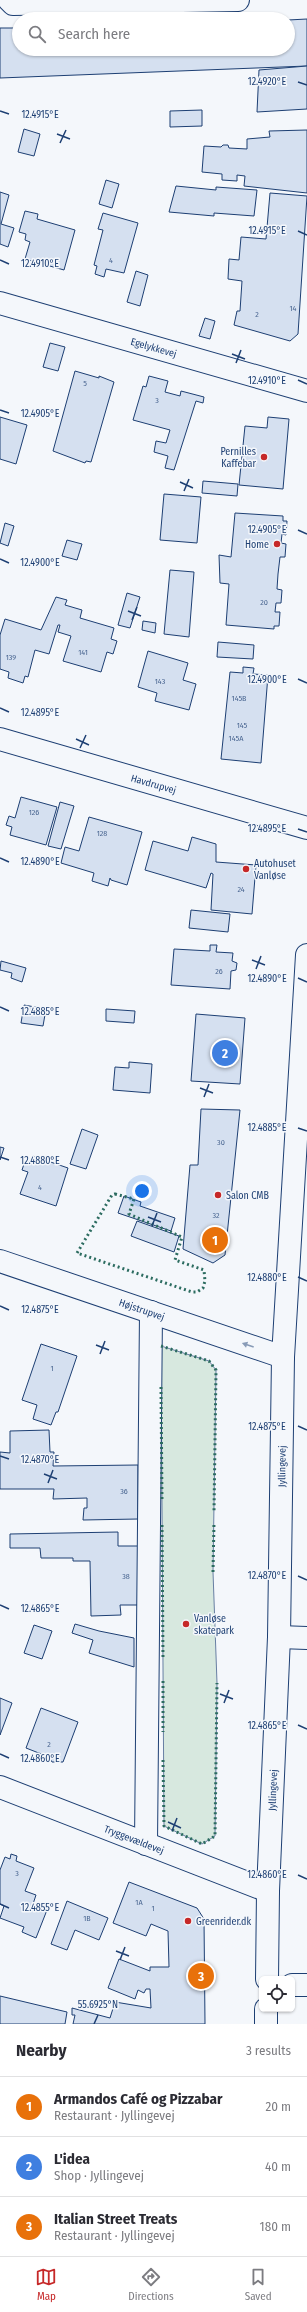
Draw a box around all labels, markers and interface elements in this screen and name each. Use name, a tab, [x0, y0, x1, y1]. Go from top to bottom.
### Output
search box	[12, 12, 295, 56]
icon: search	[26, 23, 48, 45]
text: Search here	[58, 25, 130, 43]
text: 12.4920°E	[248, 76, 287, 88]
text: 12.4915°E	[21, 109, 59, 121]
text: 12.4915°E	[248, 225, 286, 237]
house number: 4	[109, 256, 113, 265]
text: 12.4910°E	[21, 258, 59, 270]
house number: 14	[290, 304, 297, 313]
house number: 2	[255, 310, 259, 319]
street label: Egelykkevej	[129, 336, 178, 360]
text: 12.4910°E	[248, 375, 286, 387]
house number: 5	[83, 379, 87, 388]
house number: 3	[155, 396, 159, 405]
text: 12.4905°E	[21, 408, 60, 420]
place label: Pernilles Kaffebar	[220, 446, 257, 470]
marker: Pernilles Kaffebar	[259, 452, 269, 462]
text: 12.4905°E	[248, 524, 287, 536]
place label: Home	[245, 539, 269, 551]
marker: Home	[272, 539, 282, 549]
text: 12.4900°E	[20, 557, 60, 569]
house number: 20	[260, 598, 268, 607]
house number: 141	[78, 648, 88, 657]
house number: 139	[6, 653, 16, 662]
text: 12.4900°E	[247, 674, 287, 686]
house number: 143	[155, 677, 166, 686]
house number: 145B	[232, 694, 247, 703]
text: 12.4895°E	[21, 707, 60, 719]
house number: 145	[237, 721, 248, 730]
house number: 145A	[229, 734, 244, 743]
street label: Havdrupvej	[129, 772, 177, 797]
house number: 126	[29, 808, 39, 817]
text: 12.4895°E	[248, 823, 287, 835]
house number: 128	[97, 829, 107, 838]
text: 12.4890°E	[20, 856, 60, 868]
place label: Autohuset Vanløse	[254, 858, 297, 882]
marker: Autohuset Vanløse	[241, 864, 251, 874]
house number: 24	[237, 885, 245, 894]
house number: 26	[215, 967, 223, 976]
text: 12.4890°E	[247, 973, 287, 985]
text: 12.4885°E	[21, 1006, 60, 1018]
pin: 2	[212, 1038, 238, 1068]
text: 12.4885°E	[248, 1122, 287, 1134]
house number: 30	[217, 1138, 225, 1147]
text: 12.4880°E	[20, 1155, 60, 1167]
your location	[132, 1181, 152, 1201]
house number: 4	[38, 1183, 42, 1192]
marker: Salon CMB	[213, 1190, 223, 1200]
place label: Salon CMB	[226, 1190, 269, 1202]
house number: 32	[212, 1211, 220, 1220]
pin: 1	[202, 1225, 228, 1255]
text: 12.4880°E	[247, 1272, 287, 1284]
street label: Højstrupvej	[117, 1297, 166, 1323]
text: 12.4875°E	[21, 1304, 59, 1316]
one-way arrow	[241, 1341, 253, 1347]
house number: 1	[50, 1364, 54, 1373]
text: 12.4875°E	[248, 1421, 286, 1433]
street label: Jyllingevej	[276, 1445, 289, 1487]
text: 12.4870°E	[21, 1454, 59, 1466]
house number: 36	[120, 1487, 128, 1496]
text: 12.4870°E	[248, 1570, 286, 1582]
house number: 38	[122, 1572, 130, 1581]
text: 12.4865°E	[21, 1603, 60, 1615]
place label: Vanløse skatepark	[194, 1613, 234, 1637]
marker: Vanløse skatepark	[181, 1619, 191, 1629]
text: 12.4865°E	[248, 1720, 287, 1732]
house number: 2	[47, 1740, 51, 1749]
text: 12.4860°E	[20, 1753, 60, 1765]
street label: Jyllingevej	[266, 1769, 280, 1811]
street label: Tryggevældevej	[102, 1823, 166, 1857]
house number: 3	[15, 1869, 19, 1878]
text: 12.4860°E	[247, 1869, 287, 1881]
house number: 1A	[135, 1898, 143, 1907]
text: 12.4855°E	[21, 1902, 59, 1914]
house number: 1	[151, 1904, 155, 1913]
house number: 1B	[83, 1914, 91, 1923]
marker: Greenrider.dk	[183, 1916, 193, 1926]
place label: Greenrider.dk	[196, 1916, 251, 1928]
pin: 3	[188, 1961, 214, 1991]
map controls	[259, 1976, 295, 2012]
button: locate	[259, 1976, 295, 2012]
text: 55.6925°N	[78, 1999, 118, 2011]
text: Nearby	[16, 2040, 67, 2061]
text: 3 results	[246, 2043, 291, 2058]
text: Armandos Café og Pizzabar	[54, 2090, 222, 2108]
text: 1	[26, 2099, 32, 2114]
text: 20 m	[265, 2099, 291, 2114]
text: Restaurant · Jyllingevej	[54, 2108, 175, 2123]
text: L'idea	[54, 2150, 90, 2168]
text: 2	[26, 2159, 32, 2174]
text: 40 m	[265, 2159, 291, 2174]
text: Shop · Jyllingevej	[54, 2168, 144, 2183]
text: Italian Street Treats	[54, 2210, 177, 2228]
text: 3	[26, 2219, 32, 2234]
text: 180 m	[260, 2219, 291, 2234]
text: Restaurant · Jyllingevej	[54, 2228, 175, 2243]
tab: Map	[35, 2266, 57, 2303]
tab: Directions	[128, 2266, 174, 2303]
tab: Saved	[245, 2266, 272, 2303]

